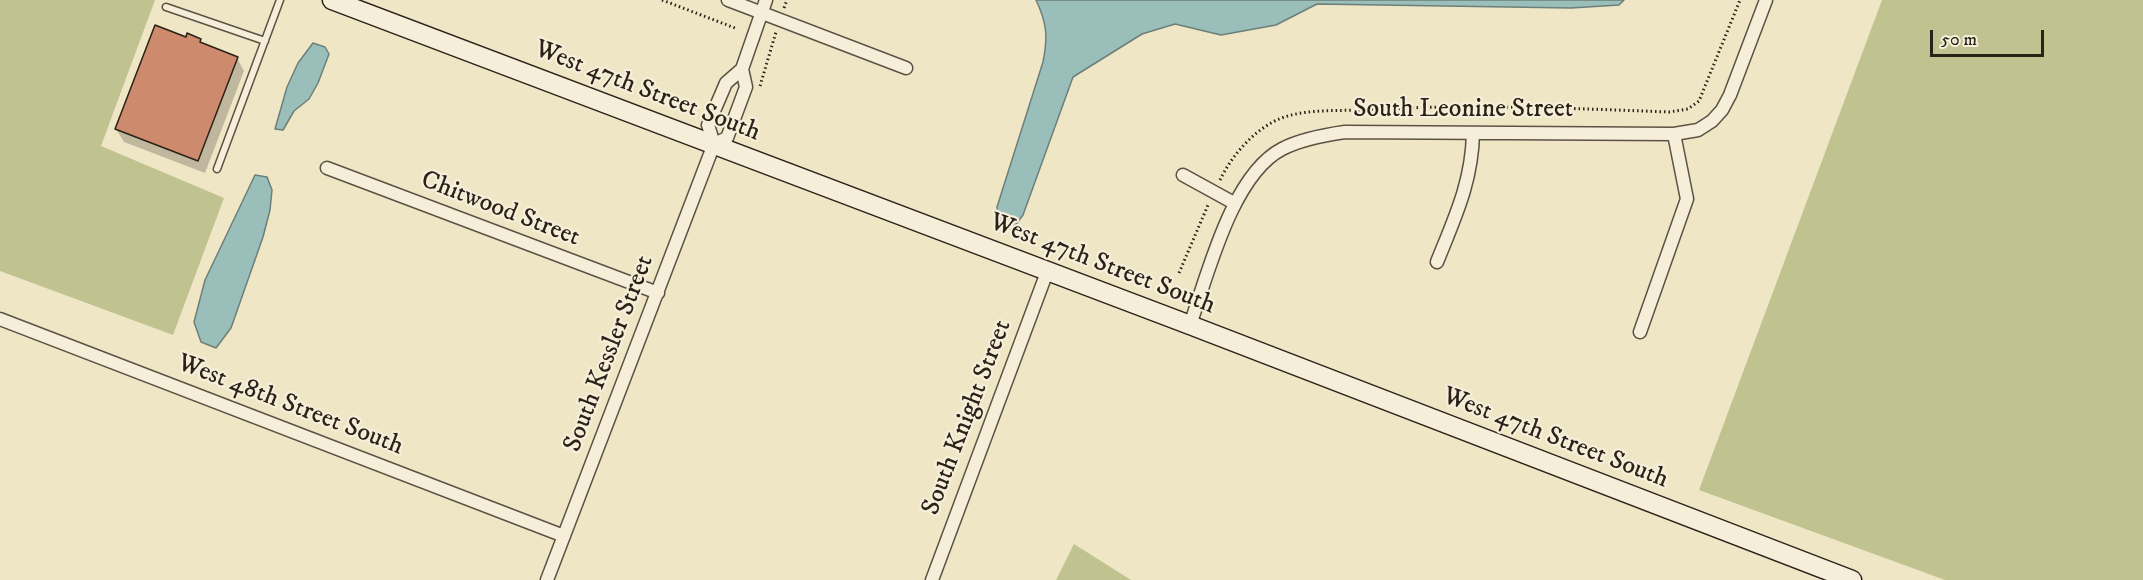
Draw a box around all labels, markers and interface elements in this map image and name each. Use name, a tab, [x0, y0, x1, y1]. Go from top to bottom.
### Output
scale bar	[1933, 18, 2047, 56]
text: 50 m	[1941, 29, 1977, 51]
street label: West 47th Street South	[530, 35, 764, 149]
street label: South Leonine Street	[1353, 95, 1573, 127]
street label: Chitwood Street	[416, 165, 584, 255]
street label: West 47th Street South	[985, 208, 1219, 322]
street label: South Kessler Street	[558, 251, 662, 457]
street label: South Knight Street	[916, 316, 1020, 520]
street label: West 48th Street South	[173, 349, 407, 463]
street label: West 47th Street South	[1438, 382, 1672, 496]

